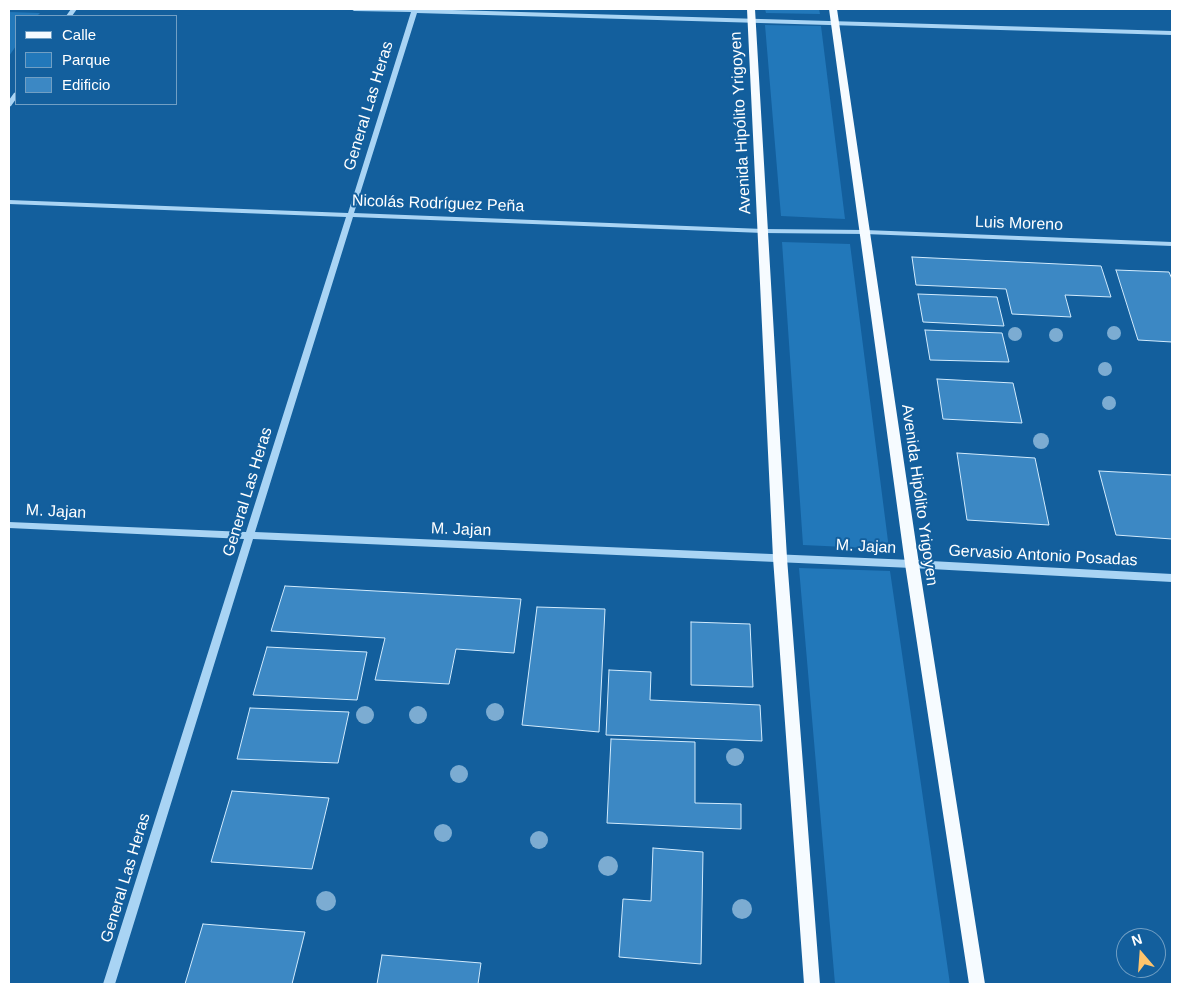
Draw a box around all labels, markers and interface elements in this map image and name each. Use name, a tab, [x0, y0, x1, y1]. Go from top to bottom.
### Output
legend	[15, 15, 178, 105]
text: Calle	[62, 26, 96, 43]
street label: Avenida Hipólito Yrigoyen	[727, 31, 755, 215]
street label: General Las Heras	[340, 39, 398, 173]
text: Parque	[62, 51, 110, 68]
text: Edificio	[62, 76, 110, 93]
street label: Nicolás Rodríguez Peña	[351, 191, 525, 217]
street label: Luis Moreno	[975, 213, 1063, 235]
street label: Avenida Hipólito Yrigoyen	[897, 403, 941, 587]
street label: General Las Heras	[219, 425, 277, 559]
street label: M. Jajan	[25, 501, 87, 523]
street label: M. Jajan	[430, 519, 492, 541]
street label: M. Jajan	[835, 536, 897, 558]
street label: Gervasio Antonio Posadas	[948, 541, 1138, 571]
street label: General Las Heras	[97, 811, 155, 945]
north arrow	[1116, 928, 1166, 978]
text: N	[1129, 931, 1144, 949]

